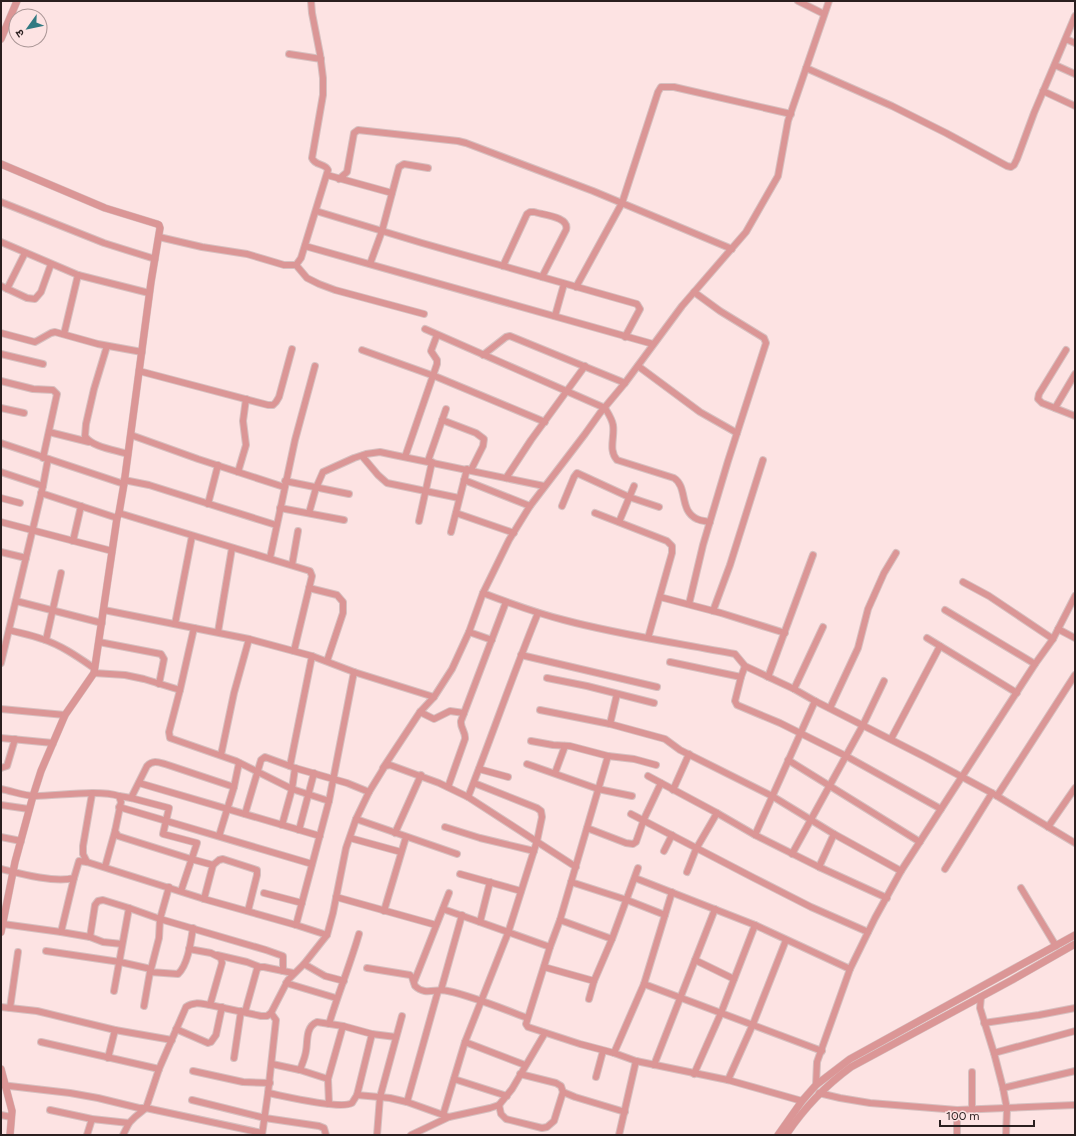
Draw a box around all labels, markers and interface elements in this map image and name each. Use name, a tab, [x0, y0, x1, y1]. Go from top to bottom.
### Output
north arrow	[8, 8, 48, 48]
text: उ	[13, 26, 27, 39]
scale bar	[940, 1102, 1034, 1128]
text: 100 m	[946, 1109, 980, 1123]

